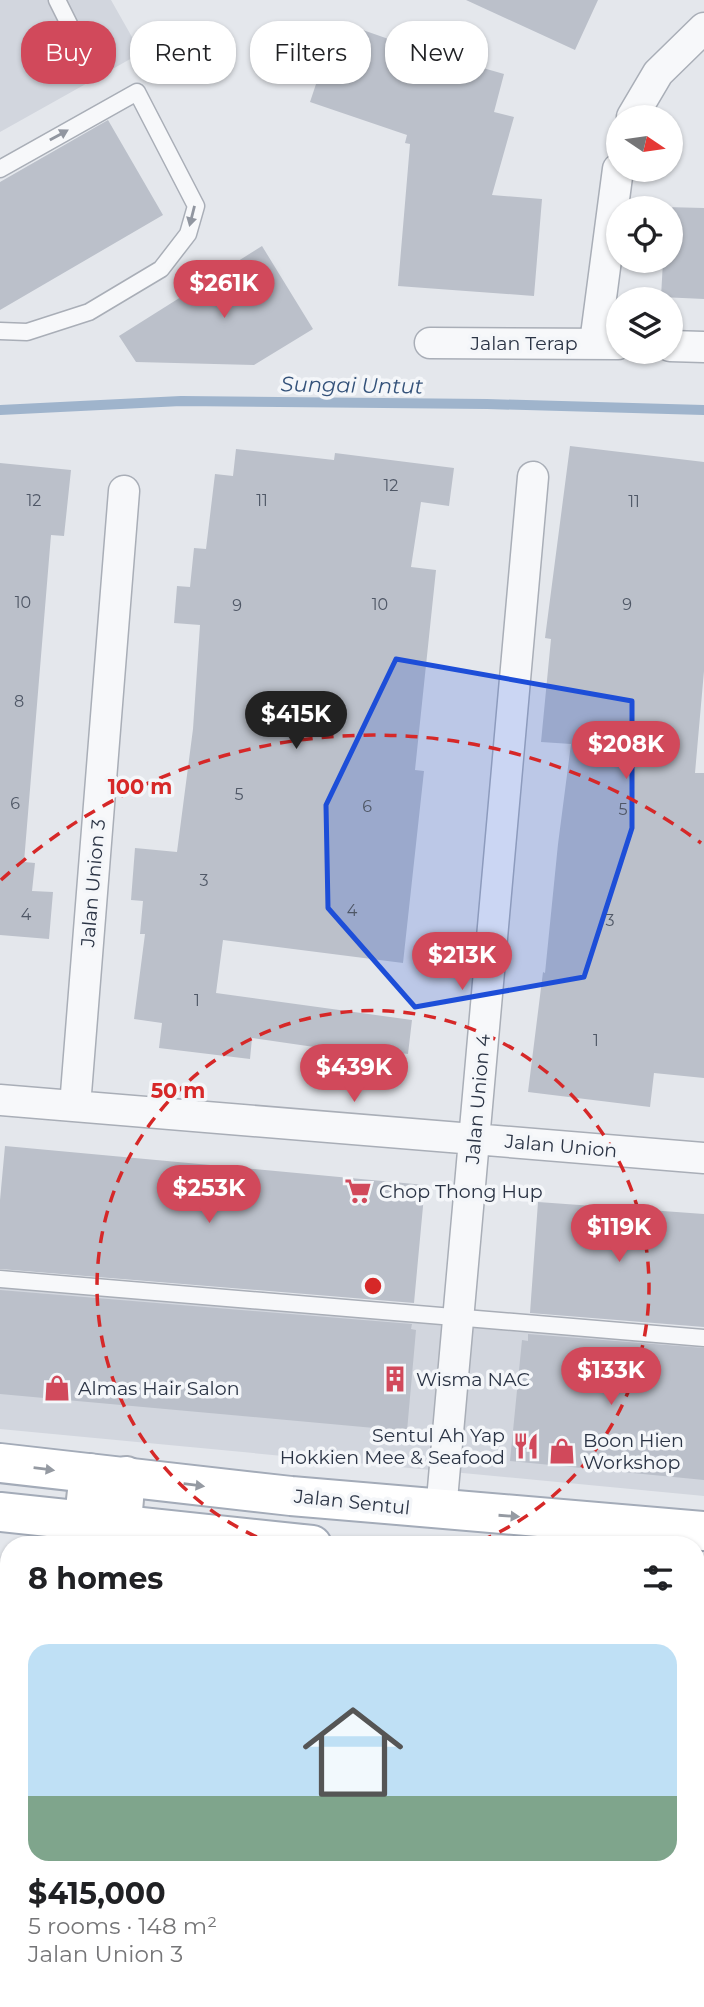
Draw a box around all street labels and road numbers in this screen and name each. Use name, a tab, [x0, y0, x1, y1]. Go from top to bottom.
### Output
street label: Jalan Terap	[469, 332, 578, 355]
street label: Jalan Union 3	[76, 818, 110, 949]
street label: Jalan Union 4	[461, 1033, 495, 1166]
street label: Jalan Union	[503, 1130, 618, 1162]
street label: Jalan Sentul	[292, 1484, 411, 1520]

